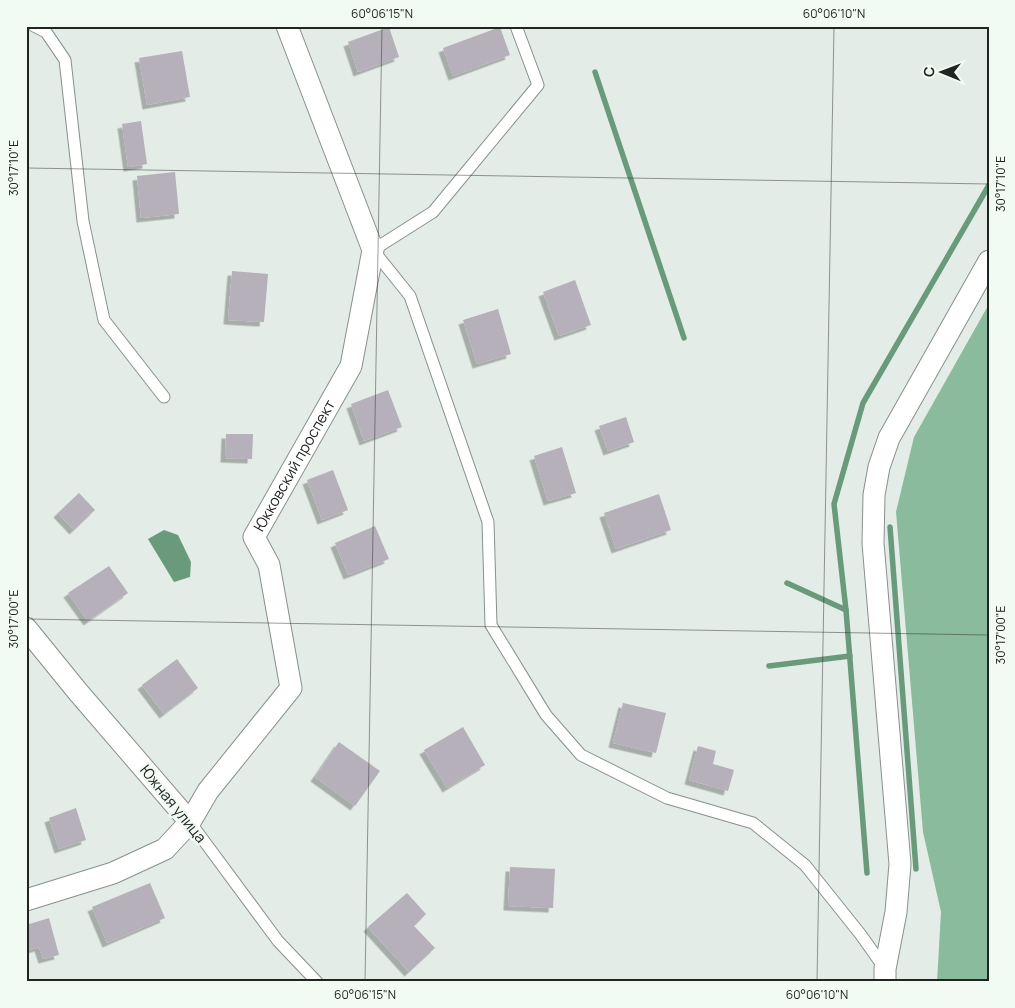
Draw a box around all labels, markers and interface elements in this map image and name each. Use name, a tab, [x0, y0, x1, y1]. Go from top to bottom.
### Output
text: 60°06'15"N	[351, 5, 413, 22]
text: 60°06'10"N	[803, 5, 865, 22]
north arrow	[918, 48, 968, 98]
text: С	[919, 66, 938, 77]
text: 30°17'10"E	[5, 140, 22, 196]
text: 30°17'10"E	[992, 156, 1009, 212]
street label: Юкковский проспект	[248, 395, 340, 535]
text: 30°17'00"E	[5, 589, 22, 648]
text: 30°17'00"E	[992, 605, 1009, 664]
street label: Южная улица	[135, 760, 211, 847]
text: 60°06'15"N	[334, 986, 396, 1003]
text: 60°06'10"N	[786, 986, 848, 1003]

